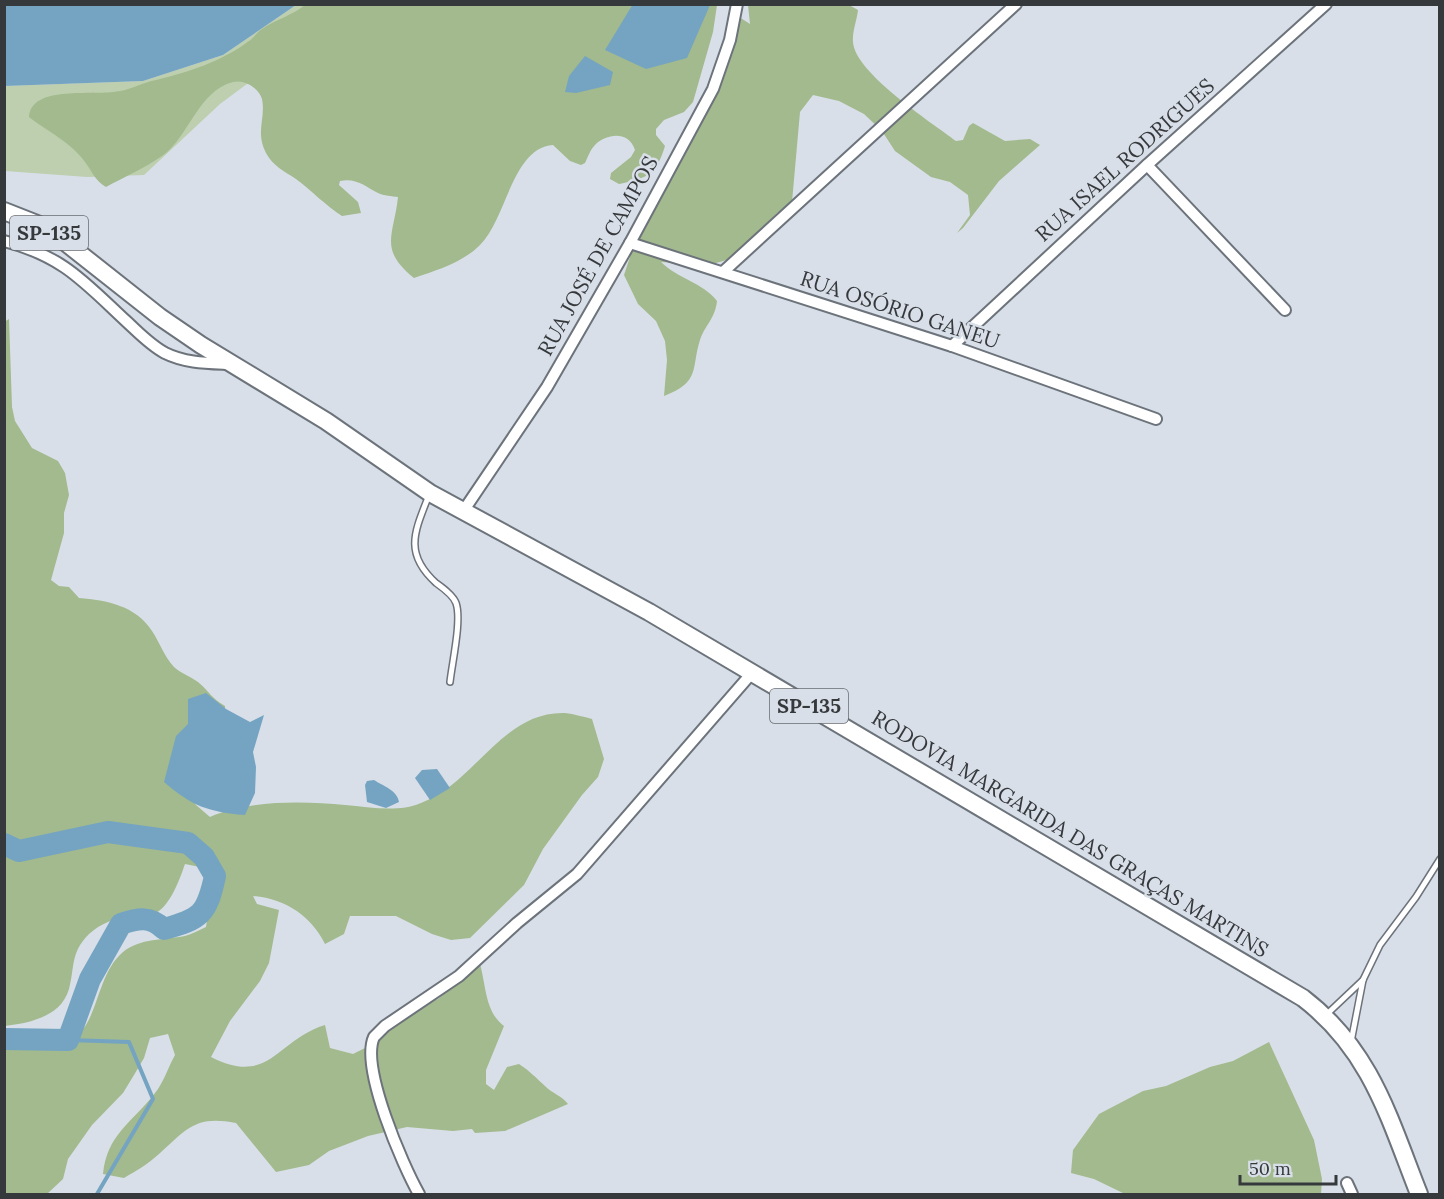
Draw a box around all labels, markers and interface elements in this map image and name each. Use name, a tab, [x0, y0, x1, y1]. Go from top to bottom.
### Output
street label: RUA ISAEL RODRIGUES	[1030, 72, 1220, 247]
street label: RUA JOSÉ DE CAMPOS	[531, 151, 664, 360]
road number: SP-135	[10, 216, 88, 250]
street label: RUA OSÓRIO GANEU	[797, 264, 1004, 355]
road number: SP-135	[770, 689, 848, 723]
street label: RODOVIA MARGARIDA DAS GRAÇAS MARTINS	[867, 704, 1274, 963]
scale bar	[1240, 1148, 1336, 1186]
text: 50 m	[1249, 1157, 1291, 1180]

